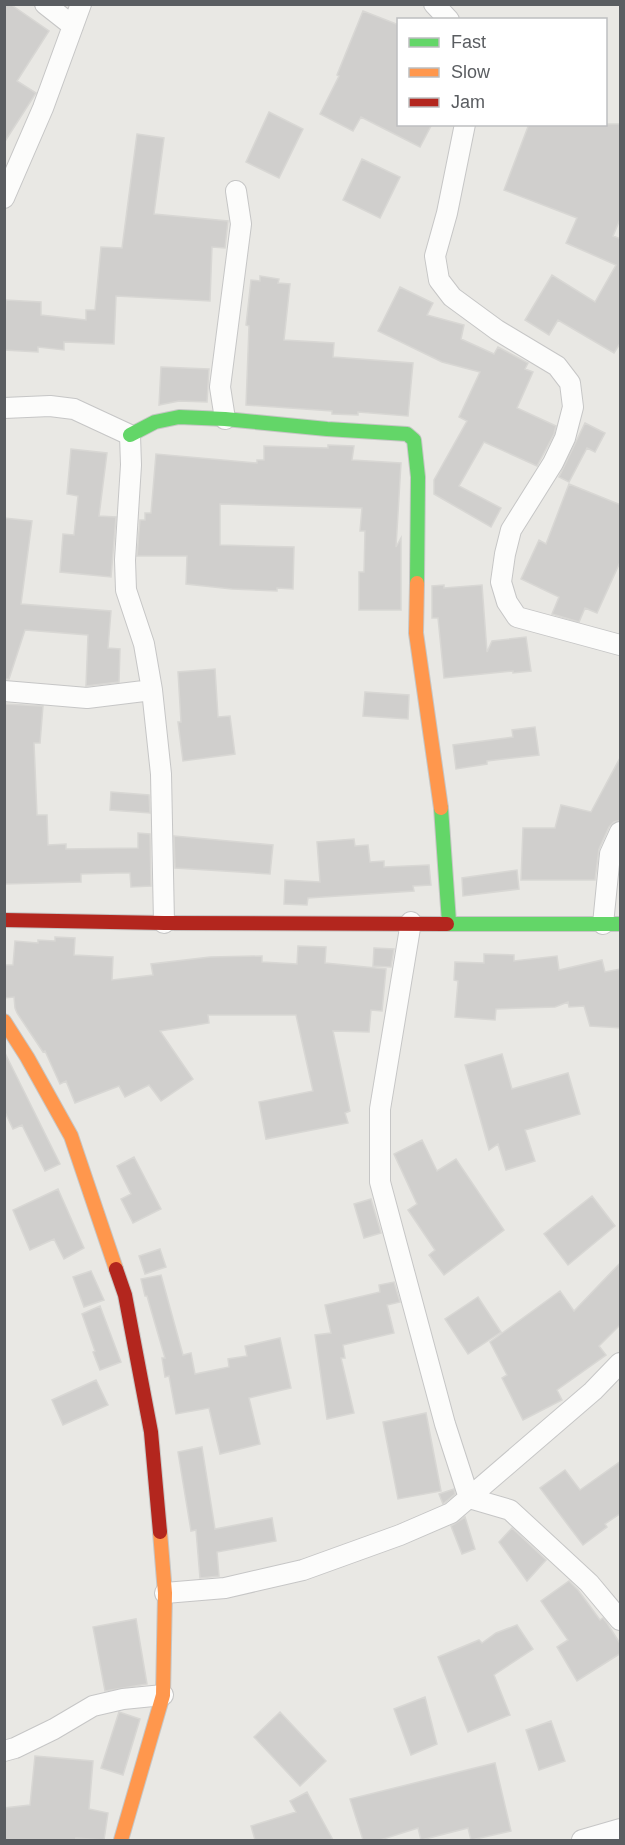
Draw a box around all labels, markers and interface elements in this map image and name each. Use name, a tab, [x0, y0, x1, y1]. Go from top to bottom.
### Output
legend	[397, 18, 607, 126]
text: Fast	[451, 32, 486, 52]
text: Slow	[451, 62, 491, 82]
text: Jam	[451, 92, 485, 112]

